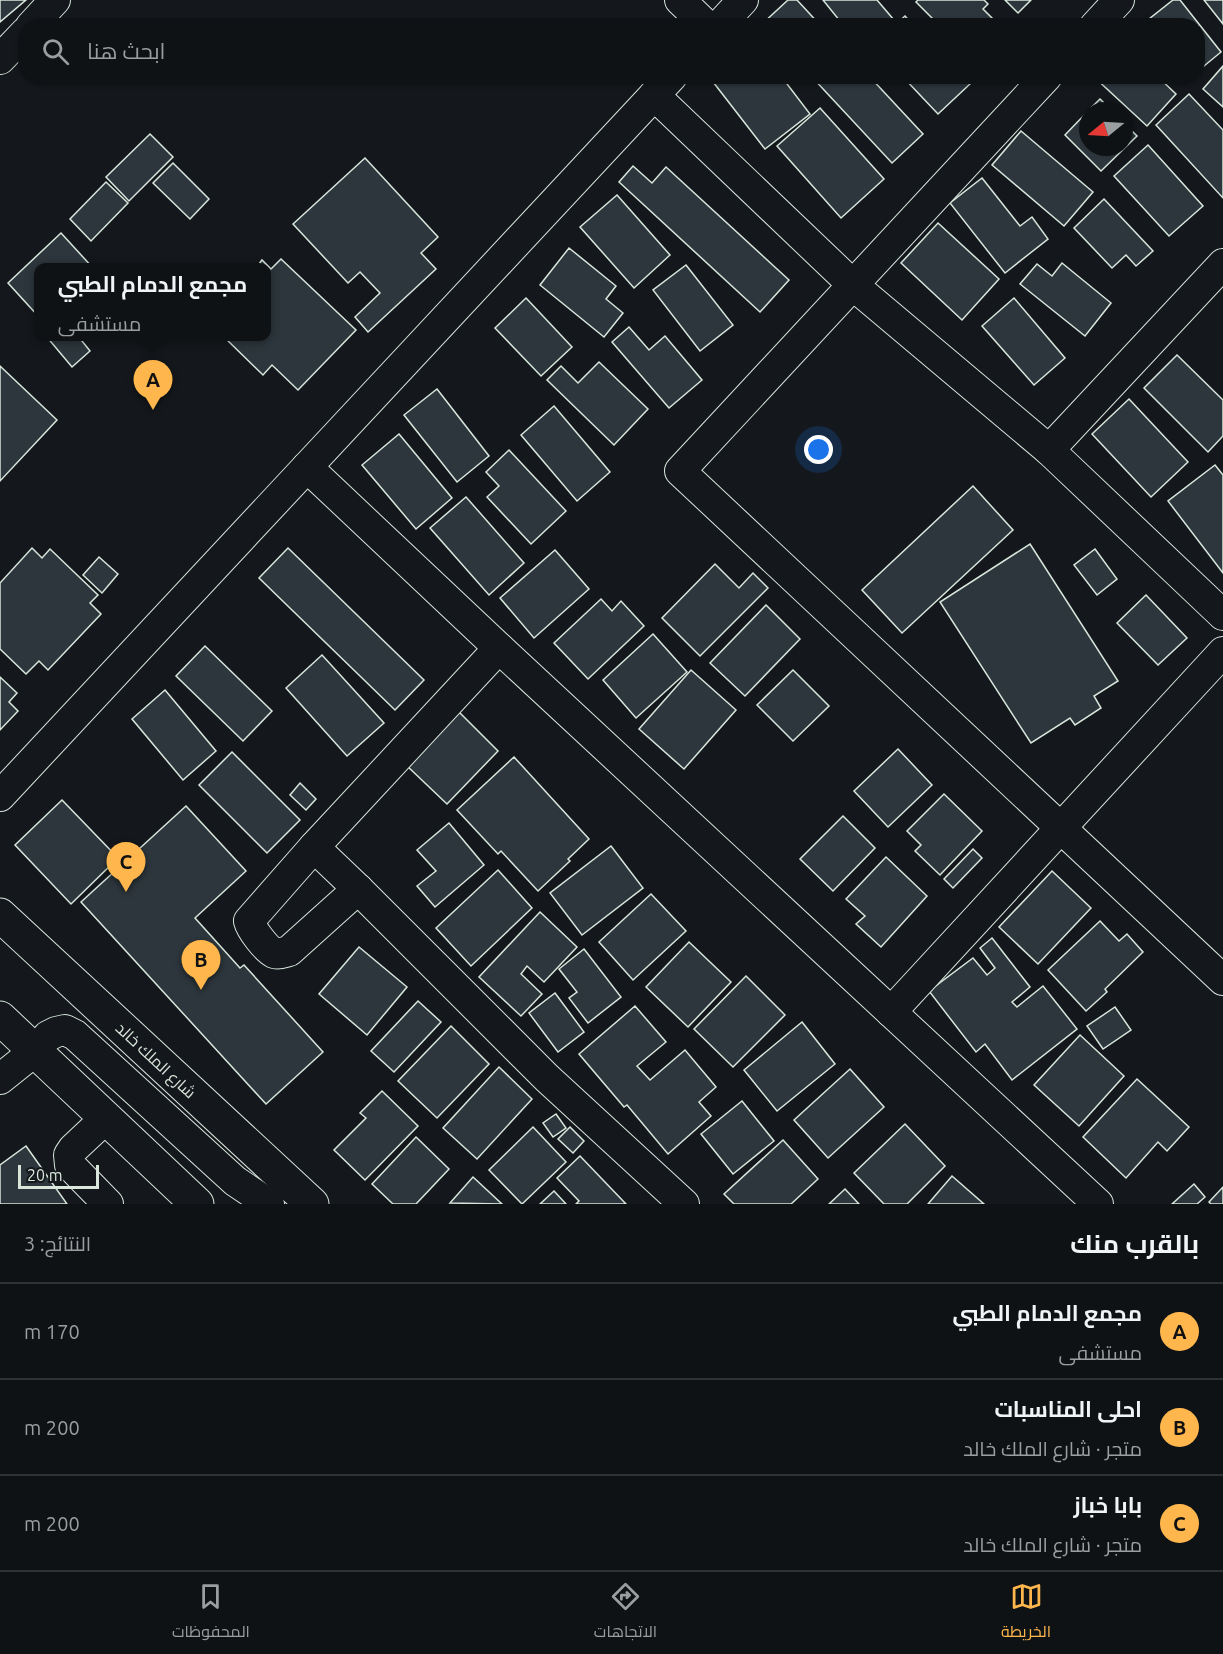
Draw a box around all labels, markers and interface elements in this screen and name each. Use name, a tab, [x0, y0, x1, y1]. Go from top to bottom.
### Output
search box	[18, 18, 1205, 84]
icon: search	[39, 35, 72, 68]
text: ابحث هنا	[87, 38, 166, 63]
north arrow	[1079, 102, 1133, 156]
popup	[34, 263, 271, 341]
text: مجمع الدمام الطبي	[58, 271, 247, 296]
text: مستشفى	[58, 312, 141, 335]
pin: A	[134, 360, 172, 410]
your location	[804, 435, 833, 464]
pin: C	[106, 842, 146, 892]
pin: B	[182, 940, 220, 990]
street label: شارع الملك خالد	[110, 1019, 200, 1104]
scale bar	[18, 1162, 99, 1190]
text: 20 m	[27, 1166, 63, 1184]
text: بالقرب منك	[1070, 1229, 1199, 1258]
text: النتائج: 3	[24, 1232, 91, 1255]
text: مجمع الدمام الطبي	[953, 1300, 1142, 1325]
text: 170 m	[24, 1320, 80, 1343]
text: A	[1172, 1320, 1187, 1343]
text: مستشفى	[1058, 1341, 1142, 1364]
text: احلى المناسبات	[994, 1396, 1142, 1421]
text: 200 m	[24, 1416, 80, 1439]
text: B	[1173, 1416, 1186, 1439]
text: متجر · شارع الملك خالد	[963, 1437, 1142, 1460]
text: بابا خباز	[1073, 1492, 1142, 1517]
text: 200 m	[24, 1512, 80, 1535]
text: C	[1173, 1512, 1186, 1535]
text: متجر · شارع الملك خالد	[963, 1533, 1142, 1556]
tab: المحفوظات	[172, 1580, 250, 1646]
tab: الاتجاهات	[594, 1580, 657, 1646]
tab: الخريطة	[1001, 1580, 1051, 1646]

